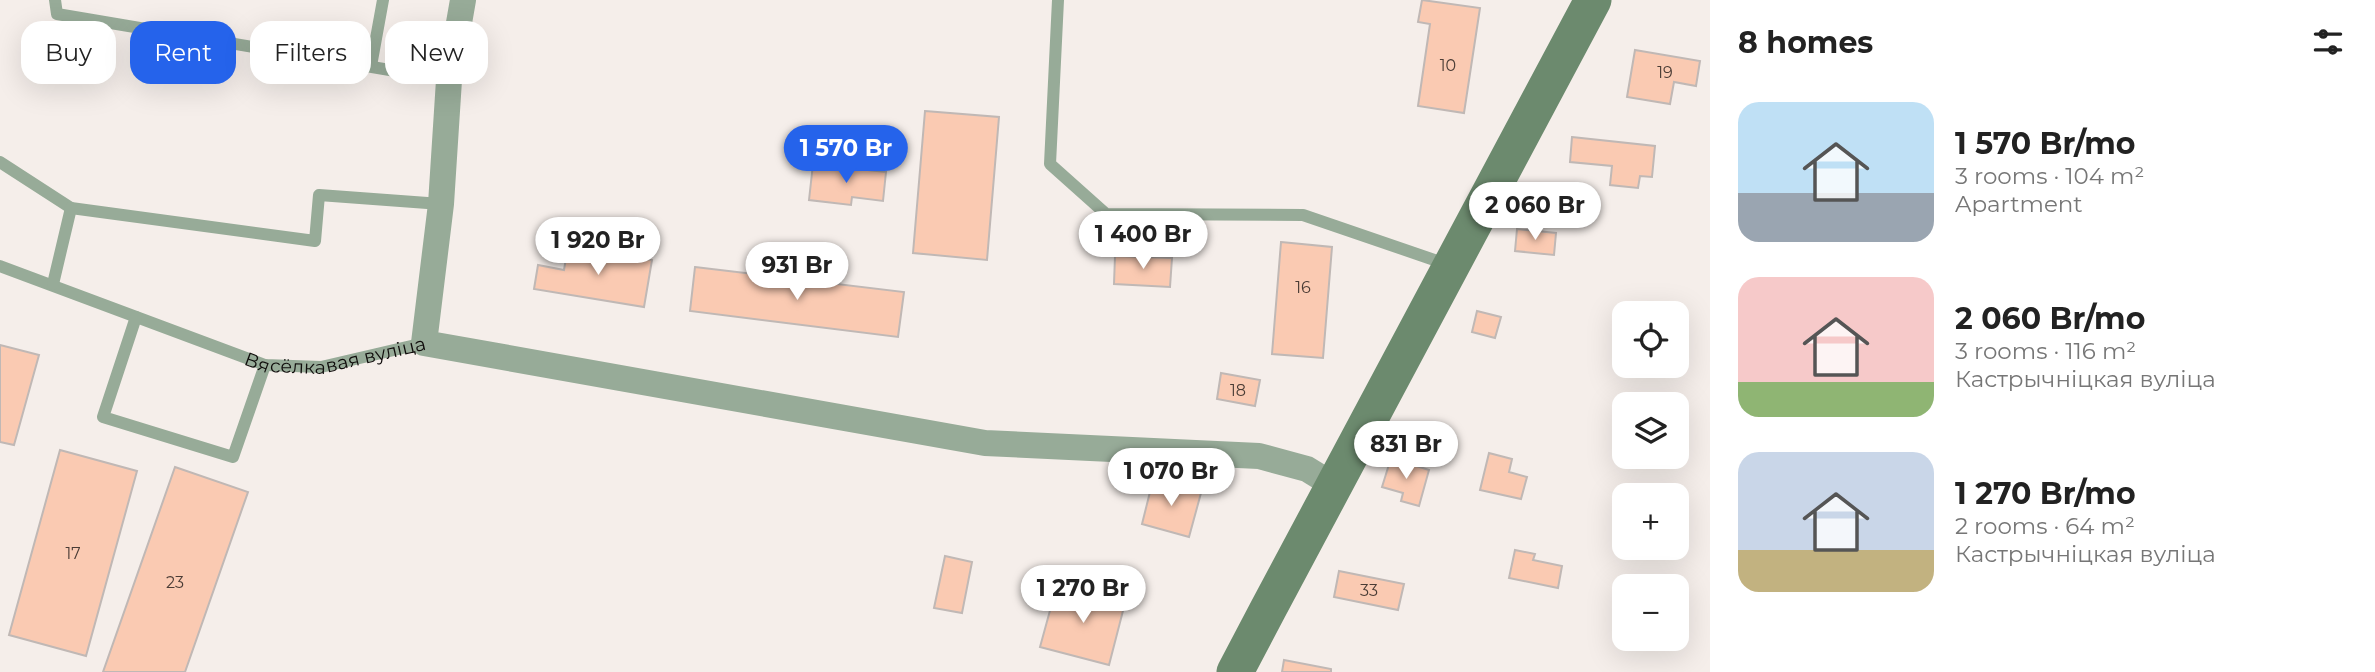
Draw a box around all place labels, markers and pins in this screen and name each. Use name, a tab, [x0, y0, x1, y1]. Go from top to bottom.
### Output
pin: 1 570 Br	[774, 125, 918, 185]
pin: 2 060 Br	[1463, 182, 1607, 242]
pin: 1 400 Br	[1071, 212, 1215, 271]
pin: 1 920 Br	[526, 218, 670, 277]
pin: 931 Br	[740, 243, 854, 302]
pin: 831 Br	[1349, 421, 1463, 481]
pin: 1 070 Br	[1099, 448, 1243, 508]
pin: 1 270 Br	[1011, 566, 1155, 625]

